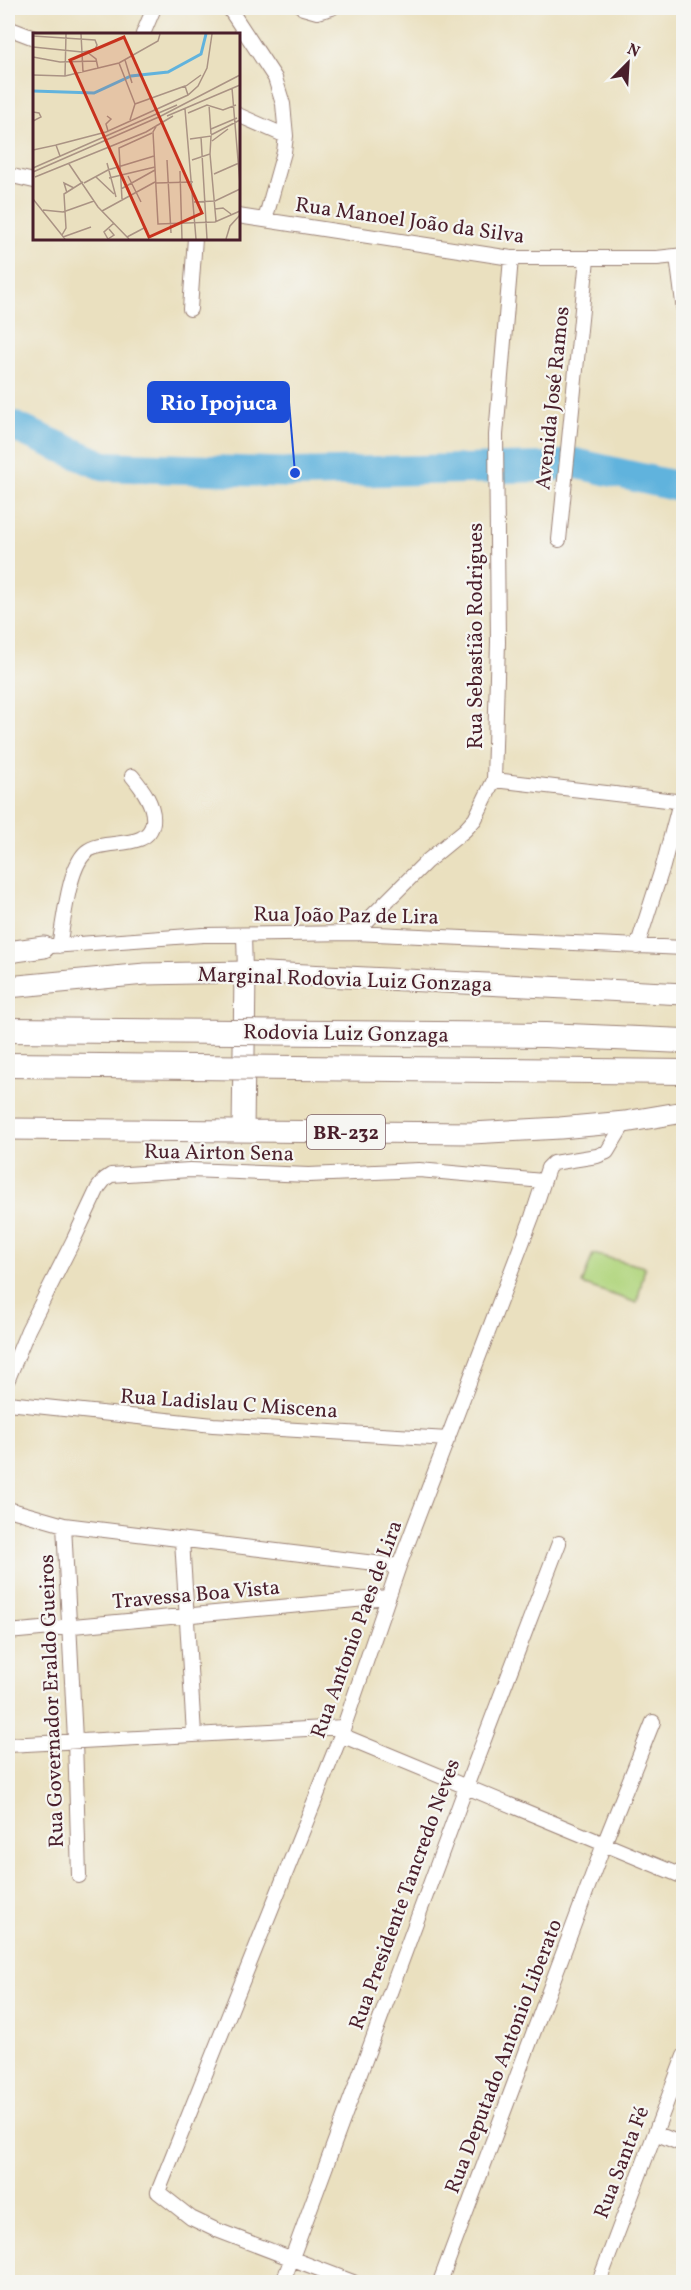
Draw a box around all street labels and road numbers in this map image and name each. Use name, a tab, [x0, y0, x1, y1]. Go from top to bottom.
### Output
street label: Rua Manoel João da Silva	[293, 191, 526, 252]
street label: Avenida José Ramos	[529, 305, 578, 491]
street label: Rua Sebastião Rodrigues	[462, 523, 491, 749]
street label: Rua João Paz de Lira	[253, 900, 439, 933]
street label: Marginal Rodovia Luiz Gonzaga	[197, 961, 493, 1000]
street label: Rodovia Luiz Gonzaga	[243, 1018, 449, 1051]
road number: BR-232	[307, 1115, 385, 1149]
street label: Rua Airton Sena	[144, 1138, 294, 1169]
street label: Rua Ladislau C Miscena	[119, 1382, 339, 1427]
street label: Rua Antonio Paes de Lira	[304, 1517, 410, 1742]
street label: Rua Governador Eraldo Gueiros	[33, 1554, 72, 1848]
street label: Travessa Boa Vista	[111, 1574, 281, 1617]
street label: Rua Presidente Tancredo Neves	[343, 1755, 468, 2034]
street label: Rua Deputado Antonio Liberato	[439, 1915, 570, 2198]
street label: Rua Santa Fé	[588, 2102, 657, 2223]

